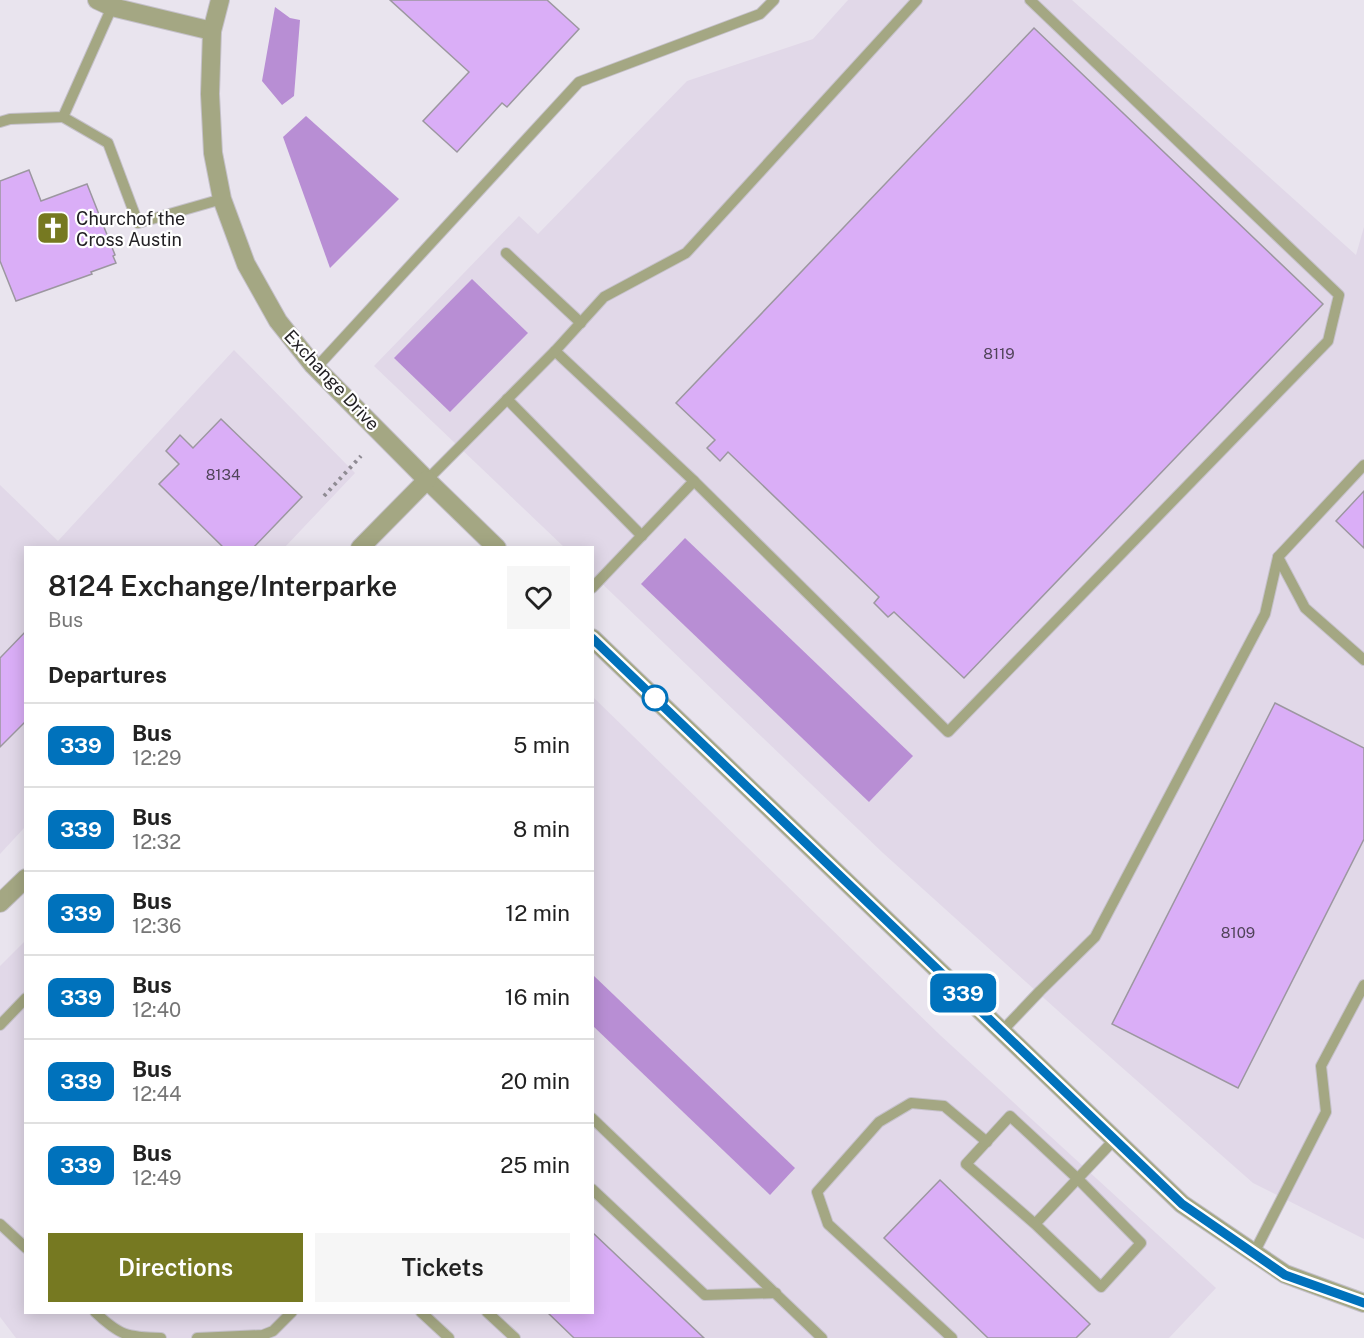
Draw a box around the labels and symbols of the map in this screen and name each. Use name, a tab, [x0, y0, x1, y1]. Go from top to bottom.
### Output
place label: Churchof the Cross Austin	[76, 208, 185, 250]
church icon: Churchof the Cross Austin	[35, 210, 71, 246]
street label: Exchange Drive	[280, 325, 384, 435]
house number: 8119	[983, 345, 1015, 362]
house number: 8134	[206, 466, 240, 483]
unlabelled marker	[642, 685, 668, 711]
house number: 8109	[1221, 924, 1255, 941]
line badge: 339	[928, 974, 998, 1012]

